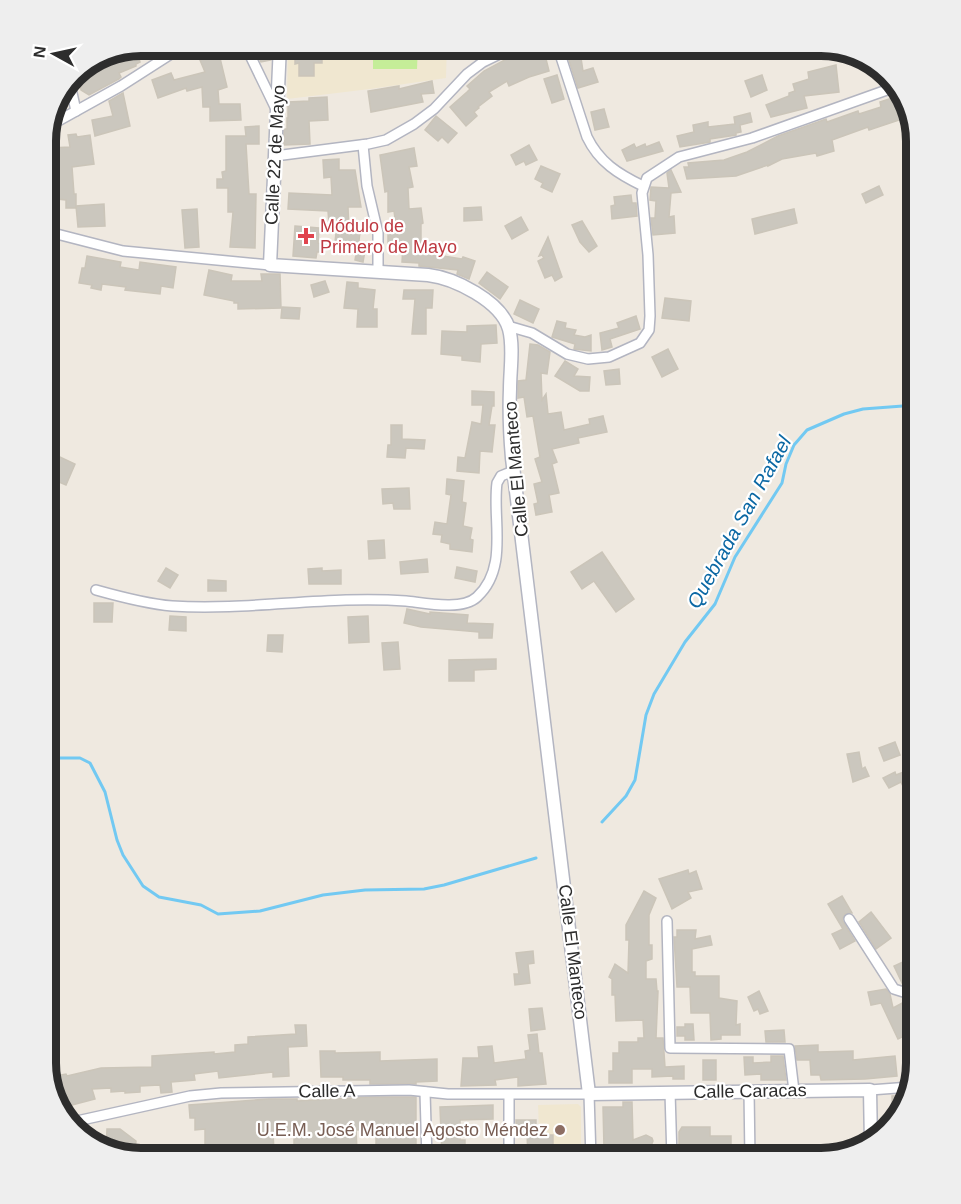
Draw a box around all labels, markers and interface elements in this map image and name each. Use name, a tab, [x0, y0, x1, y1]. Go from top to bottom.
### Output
north arrow	[24, 24, 84, 84]
text: N	[30, 45, 49, 59]
street label: Calle 22 de Mayo	[261, 85, 289, 225]
place label: Módulo de Primero de Mayo	[320, 216, 457, 257]
marker: Módulo de Primero de Mayo	[297, 227, 315, 245]
street label: Calle El Manteco	[500, 400, 532, 538]
water label: Quebrada San Rafael	[682, 432, 796, 612]
street label: Calle El Manteco	[555, 883, 591, 1021]
street label: Calle Caracas	[693, 1080, 807, 1102]
street label: Calle A	[298, 1081, 356, 1101]
place label: U.E.M. José Manuel Agosto Méndez	[257, 1120, 548, 1140]
marker: U.E.M. José Manuel Agosto Méndez	[553, 1123, 567, 1137]

